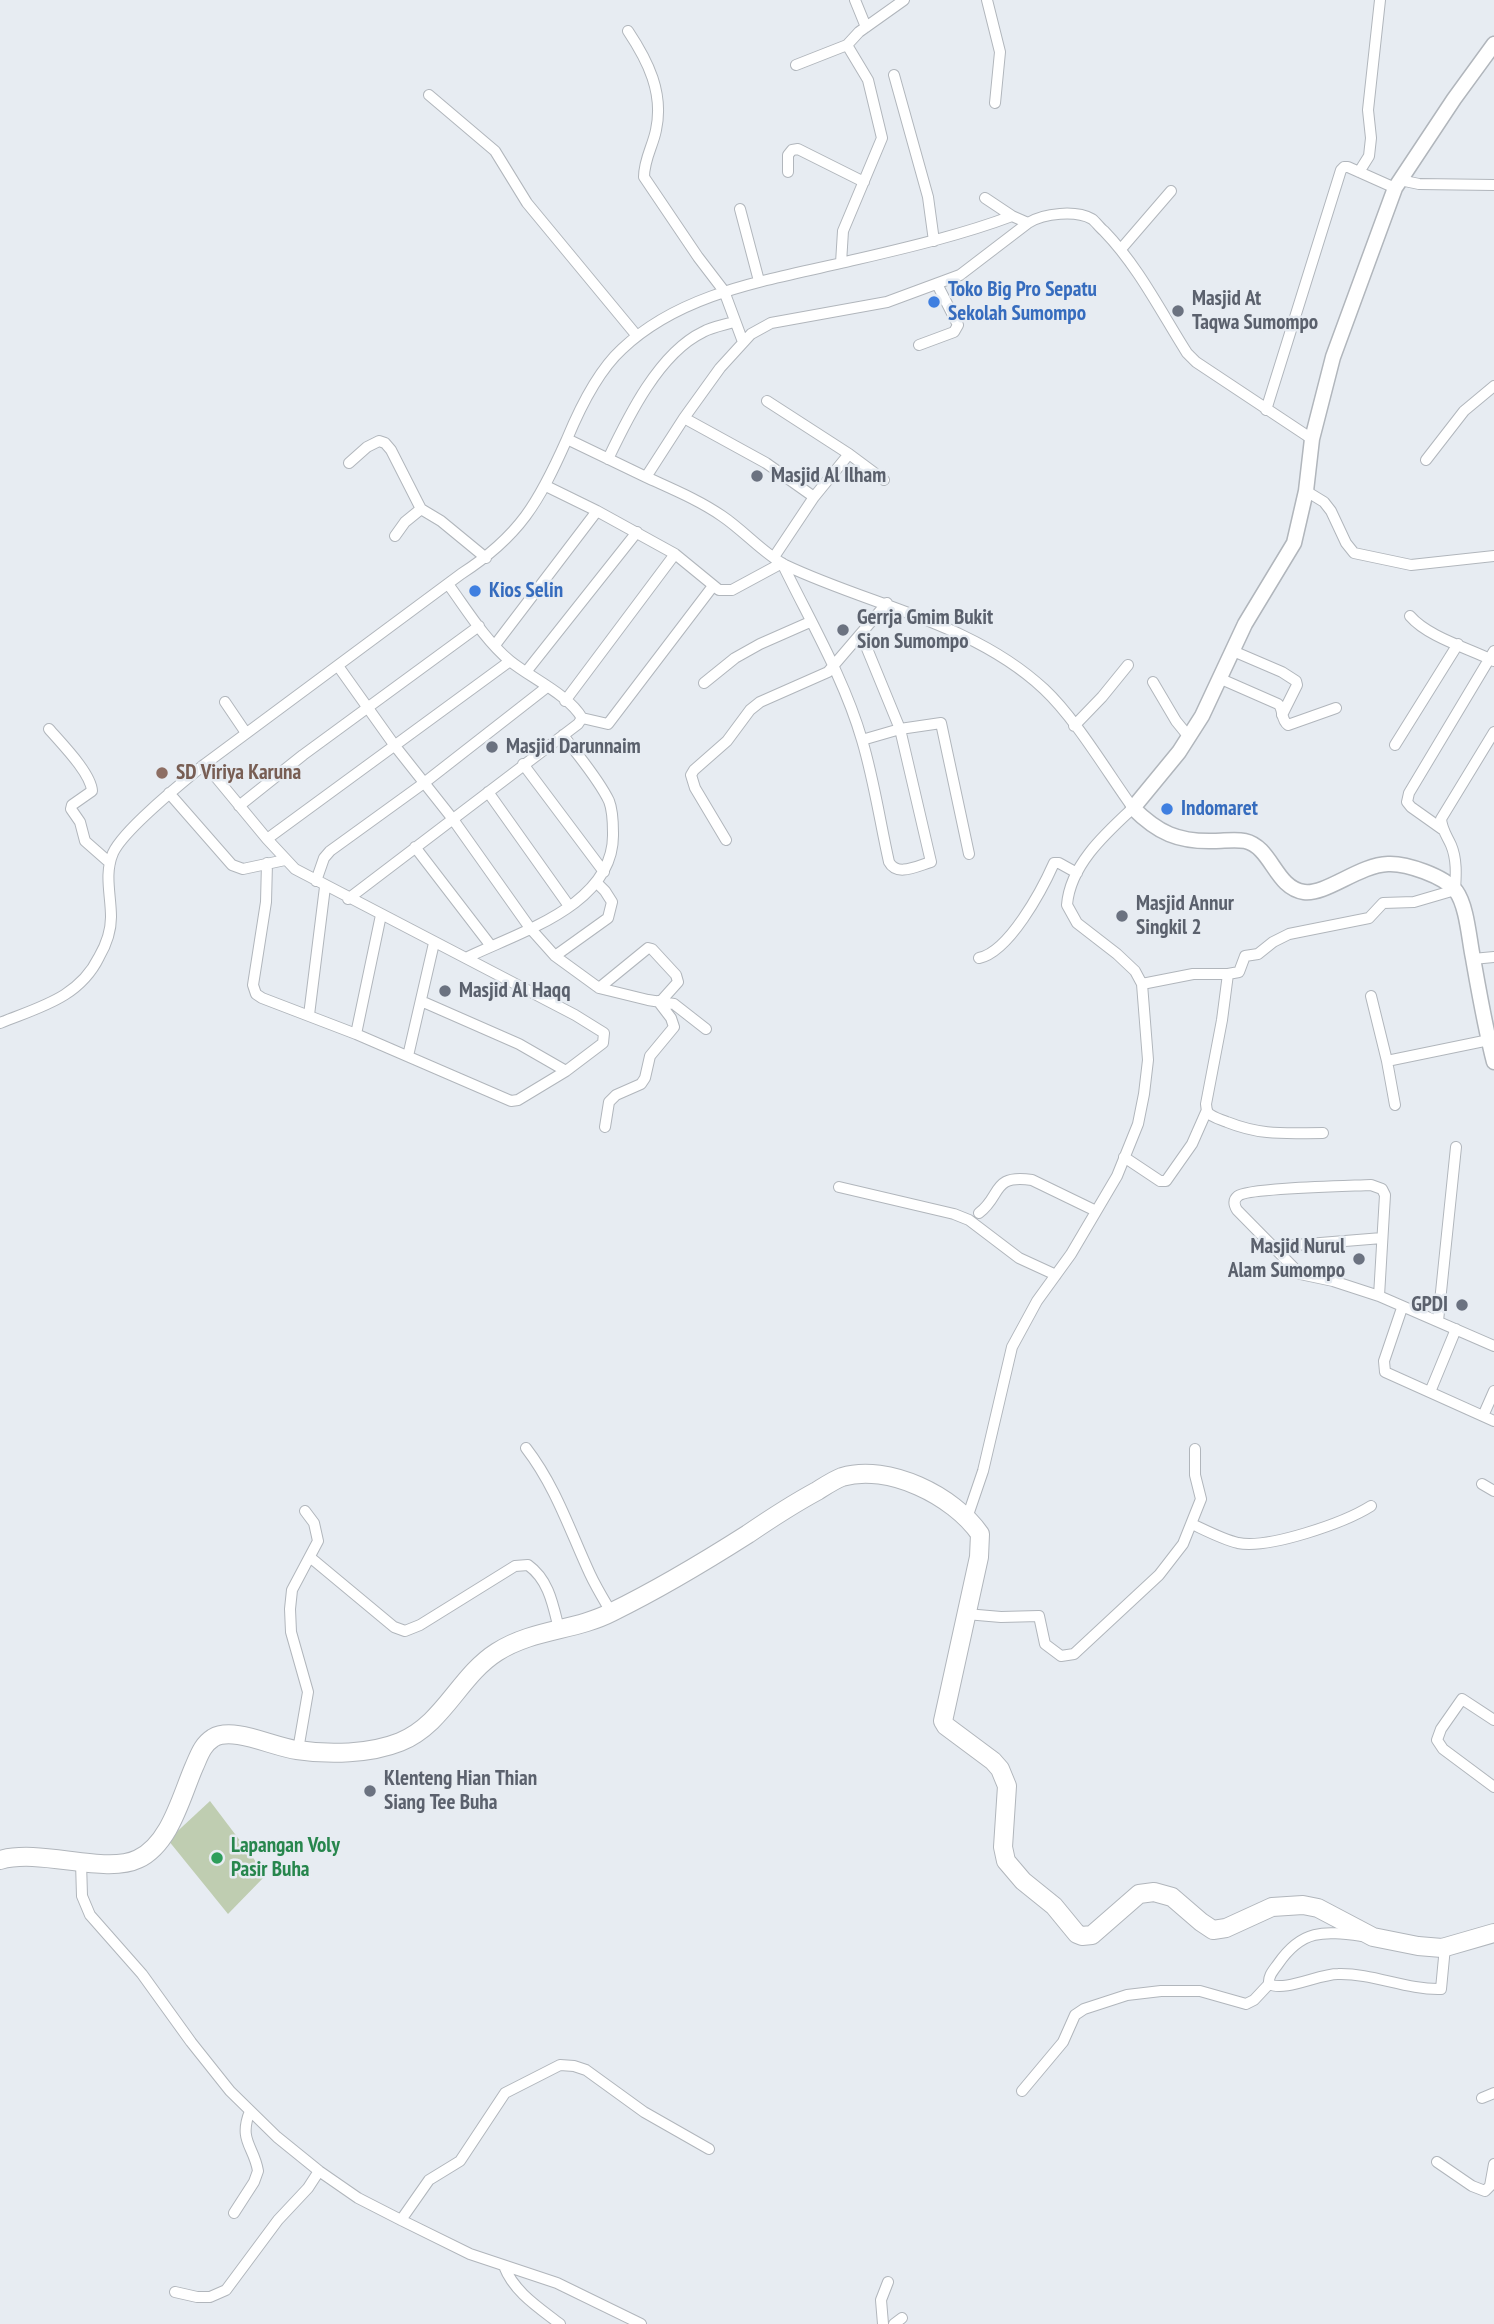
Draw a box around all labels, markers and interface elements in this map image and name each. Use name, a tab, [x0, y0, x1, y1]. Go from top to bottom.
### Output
place label: Toko Big Pro Sepatu Sekolah Sumompo	[948, 277, 1097, 327]
place label: Masjid At Taqwa Sumompo	[1192, 286, 1318, 336]
marker: Toko Big Pro Sepatu Sekolah Sumompo	[926, 294, 942, 310]
marker: Masjid At Taqwa Sumompo	[1170, 303, 1186, 319]
place label: Masjid Al Ilham	[771, 463, 886, 489]
marker: Masjid Al Ilham	[749, 468, 765, 484]
place label: Kios Selin	[489, 578, 563, 604]
marker: Kios Selin	[467, 583, 483, 599]
place label: Gerrja Gmim Bukit Sion Sumompo	[857, 605, 993, 655]
marker: Gerrja Gmim Bukit Sion Sumompo	[835, 622, 851, 638]
place label: Masjid Darunnaim	[506, 734, 641, 760]
marker: Masjid Darunnaim	[484, 739, 500, 755]
place label: SD Viriya Karuna	[176, 760, 301, 786]
marker: SD Viriya Karuna	[154, 765, 170, 781]
place label: Indomaret	[1181, 796, 1258, 822]
marker: Indomaret	[1159, 801, 1175, 817]
place label: Masjid Annur Singkil 2	[1136, 891, 1234, 941]
marker: Masjid Annur Singkil 2	[1114, 908, 1130, 924]
place label: Masjid Al Haqq	[459, 978, 570, 1004]
marker: Masjid Al Haqq	[437, 983, 453, 999]
place label: Masjid Nurul Alam Sumompo	[1228, 1234, 1345, 1284]
marker: Masjid Nurul Alam Sumompo	[1351, 1251, 1367, 1267]
place label: GPDI	[1411, 1292, 1448, 1318]
marker: GPDI	[1454, 1297, 1470, 1313]
place label: Klenteng Hian Thian Siang Tee Buha	[384, 1766, 537, 1816]
marker: Klenteng Hian Thian Siang Tee Buha	[362, 1783, 378, 1799]
place label: Lapangan Voly Pasir Buha	[231, 1833, 340, 1883]
marker: Lapangan Voly Pasir Buha	[209, 1850, 225, 1866]

